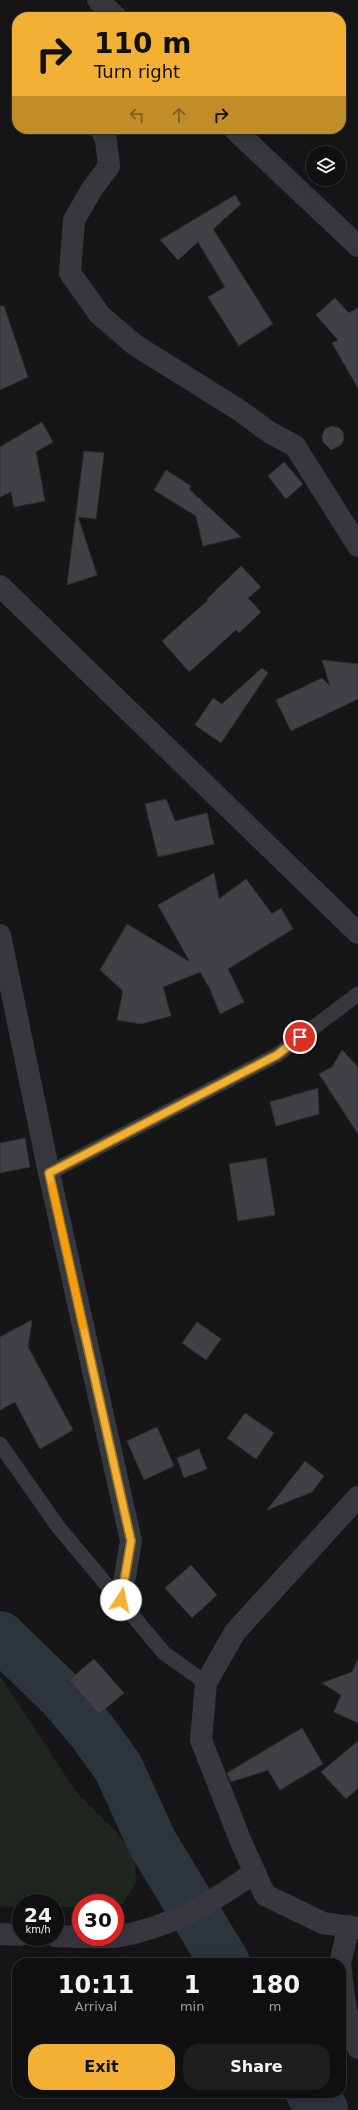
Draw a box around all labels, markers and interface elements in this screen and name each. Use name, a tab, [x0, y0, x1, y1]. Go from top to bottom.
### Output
text: 110 m	[94, 27, 191, 60]
icon: right	[28, 28, 80, 80]
text: Turn right	[94, 61, 180, 82]
icon: left	[126, 104, 148, 126]
icon: ahead	[168, 104, 190, 126]
icon: right	[210, 104, 232, 126]
map controls	[306, 146, 346, 186]
button: layers	[306, 146, 346, 186]
pin	[283, 1020, 317, 1054]
icon: arrive	[289, 1026, 311, 1048]
position arrow	[100, 1579, 142, 1621]
speed limit sign: 30	[72, 1894, 124, 1946]
text: 24	[24, 1903, 52, 1927]
text: km/h	[25, 1924, 51, 1935]
text: 10:11	[58, 1971, 134, 1999]
text: 1	[184, 1971, 200, 1999]
text: 180	[250, 1971, 300, 1999]
text: Arrival	[75, 1999, 117, 2014]
text: min	[180, 1999, 204, 2014]
text: m	[269, 1999, 282, 2014]
button: Exit	[28, 2044, 175, 2090]
button: Share	[183, 2044, 330, 2090]

